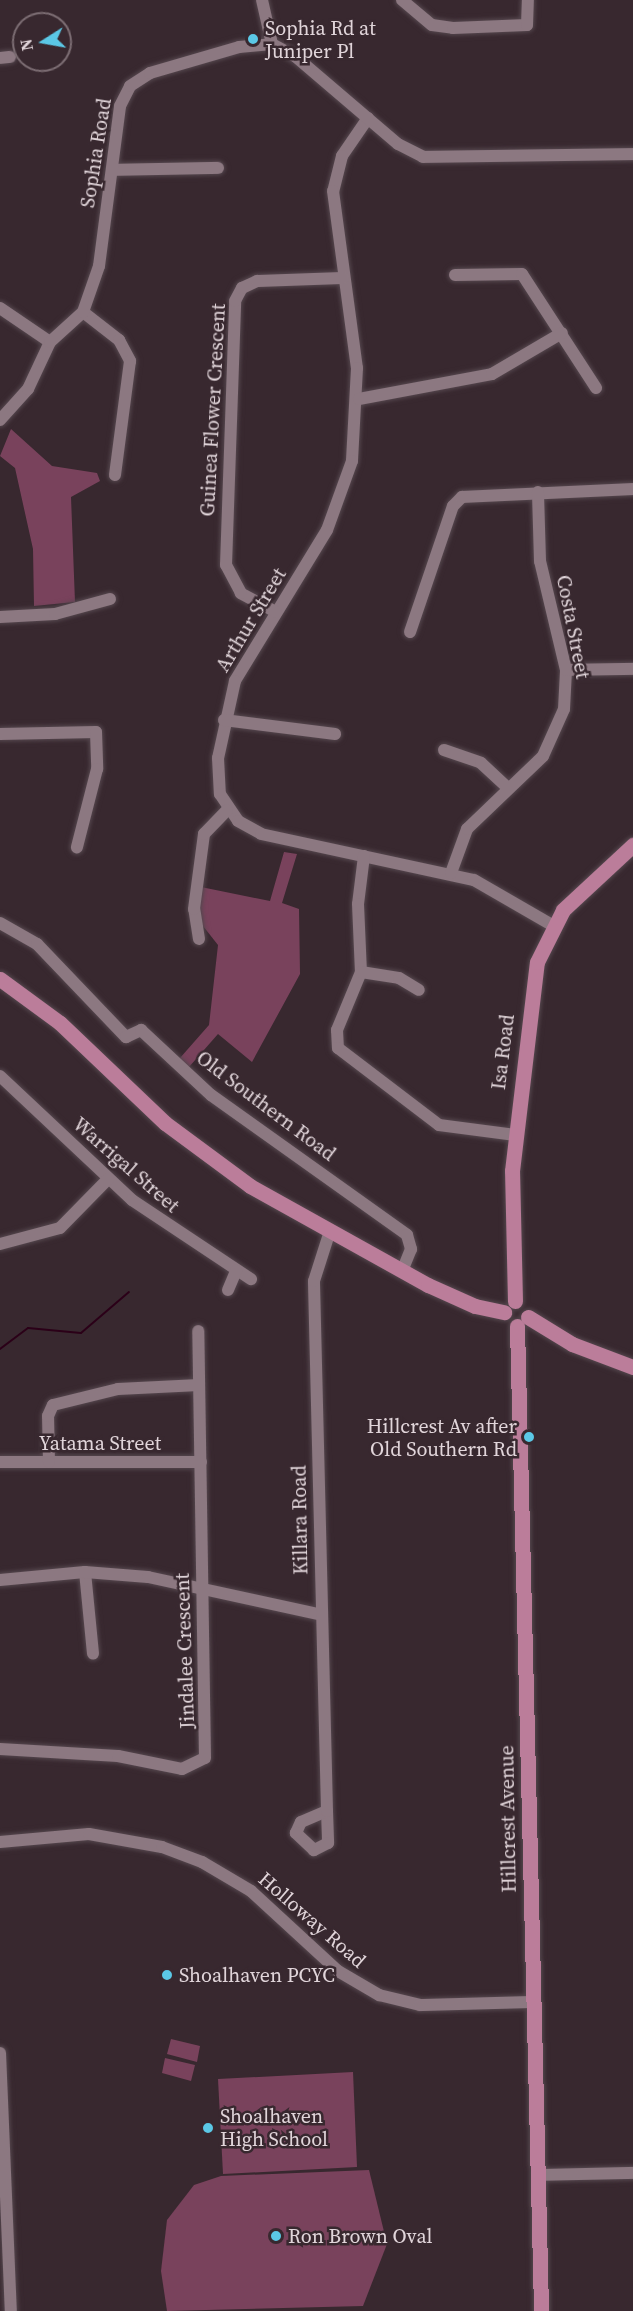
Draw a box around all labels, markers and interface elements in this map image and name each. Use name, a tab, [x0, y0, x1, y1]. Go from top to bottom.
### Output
north arrow	[12, 12, 72, 72]
place label: Sophia Rd at Juniper Pl	[265, 16, 376, 63]
marker: Sophia Rd at Juniper Pl	[246, 32, 260, 46]
text: N	[14, 37, 38, 53]
street label: Sophia Road	[75, 96, 117, 210]
street label: Guinea Flower Crescent	[195, 303, 231, 517]
street label: Arthur Street	[211, 564, 291, 676]
street label: Costa Street	[551, 573, 595, 681]
street label: Isa Road	[486, 1013, 520, 1091]
street label: Old Southern Road	[192, 1046, 340, 1166]
street label: Warrigal Street	[68, 1112, 184, 1218]
place label: Hillcrest Av after Old Southern Rd	[367, 1414, 517, 1461]
marker: Hillcrest Av after Old Southern Rd	[522, 1430, 536, 1444]
street label: Yatama Street	[39, 1431, 161, 1455]
street label: Killara Road	[287, 1465, 313, 1575]
street label: Jindalee Crescent	[170, 1573, 200, 1729]
street label: Hillcrest Avenue	[495, 1745, 521, 1893]
street label: Holloway Road	[253, 1867, 371, 1973]
place label: Shoalhaven PCYC	[179, 1963, 335, 1987]
marker: Shoalhaven PCYC	[160, 1968, 174, 1982]
place label: Shoalhaven High School	[220, 2104, 328, 2151]
marker: Shoalhaven High School	[201, 2121, 215, 2135]
place label: Ron Brown Oval	[288, 2224, 433, 2248]
marker: Ron Brown Oval	[269, 2229, 283, 2243]

